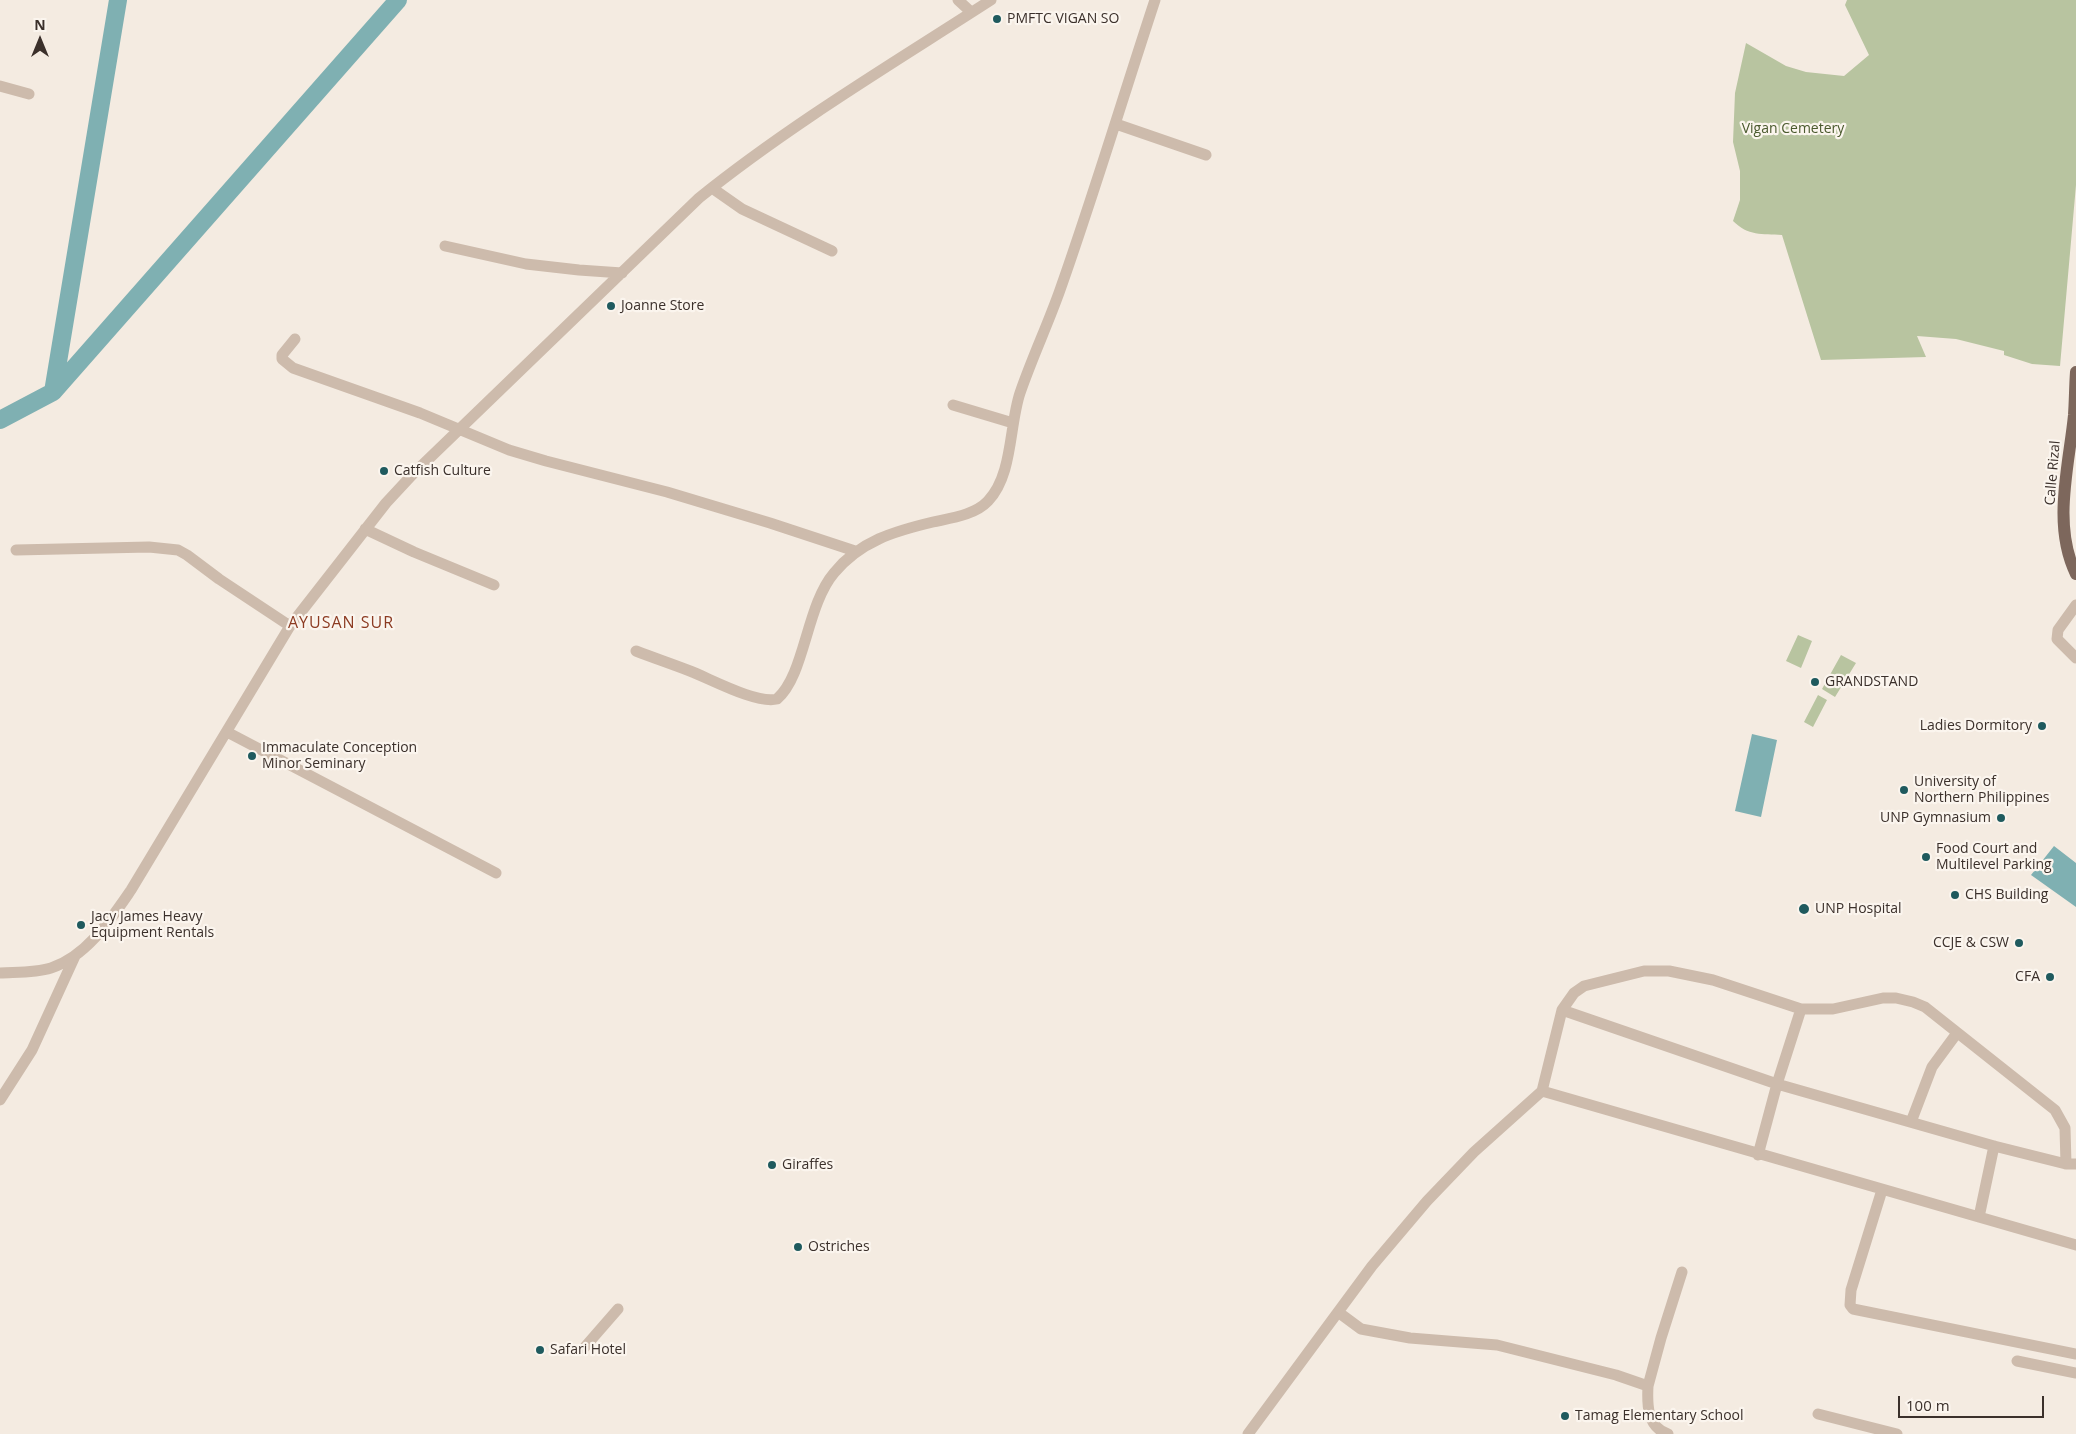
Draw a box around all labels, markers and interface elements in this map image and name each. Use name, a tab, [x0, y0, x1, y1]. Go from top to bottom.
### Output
place label: PMFTC VIGAN SO	[1007, 11, 1119, 27]
marker: PMFTC VIGAN SO	[991, 13, 1003, 25]
north arrow	[15, 15, 65, 65]
text: N	[34, 15, 46, 34]
park label: Vigan Cemetery	[1742, 121, 1844, 137]
place label: Joanne Store	[621, 298, 704, 314]
marker: Joanne Store	[605, 300, 617, 312]
street label: Calle Rizal	[2042, 440, 2064, 506]
place label: Catfish Culture	[394, 463, 491, 479]
marker: Catfish Culture	[378, 465, 390, 477]
district label: AYUSAN SUR	[287, 613, 395, 633]
place label: GRANDSTAND	[1825, 674, 1918, 690]
marker: GRANDSTAND	[1809, 676, 1821, 688]
place label: Ladies Dormitory	[1920, 718, 2032, 734]
marker: Ladies Dormitory	[2036, 720, 2048, 732]
place label: Immaculate Conception Minor Seminary	[262, 740, 417, 772]
marker: Immaculate Conception Minor Seminary	[246, 750, 258, 762]
place label: University of Northern Philippines	[1914, 774, 2049, 806]
marker: University of Northern Philippines	[1898, 784, 1910, 796]
place label: UNP Gymnasium	[1880, 810, 1991, 826]
marker: UNP Gymnasium	[1995, 812, 2007, 824]
place label: Food Court and Multilevel Parking	[1936, 841, 2052, 874]
marker: Food Court and Multilevel Parking	[1920, 851, 1932, 863]
place label: CHS Building	[1965, 887, 2048, 903]
marker: CHS Building	[1949, 889, 1961, 901]
place label: UNP Hospital	[1815, 901, 1902, 917]
marker: UNP Hospital	[1797, 902, 1811, 916]
place label: Jacy James Heavy Equipment Rentals	[91, 909, 214, 942]
marker: Jacy James Heavy Equipment Rentals	[75, 919, 87, 931]
place label: CCJE & CSW	[1933, 935, 2009, 951]
marker: CCJE & CSW	[2013, 937, 2025, 949]
place label: CFA	[2015, 969, 2040, 985]
marker: CFA	[2044, 971, 2056, 983]
place label: Giraffes	[782, 1157, 833, 1173]
marker: Giraffes	[766, 1159, 778, 1171]
place label: Ostriches	[808, 1239, 870, 1255]
marker: Ostriches	[792, 1241, 804, 1253]
place label: Safari Hotel	[550, 1342, 626, 1358]
marker: Safari Hotel	[534, 1344, 546, 1356]
scale bar	[1901, 1386, 2047, 1418]
text: 100 m	[1906, 1395, 1950, 1415]
place label: Tamag Elementary School	[1575, 1408, 1744, 1424]
marker: Tamag Elementary School	[1559, 1410, 1571, 1422]

